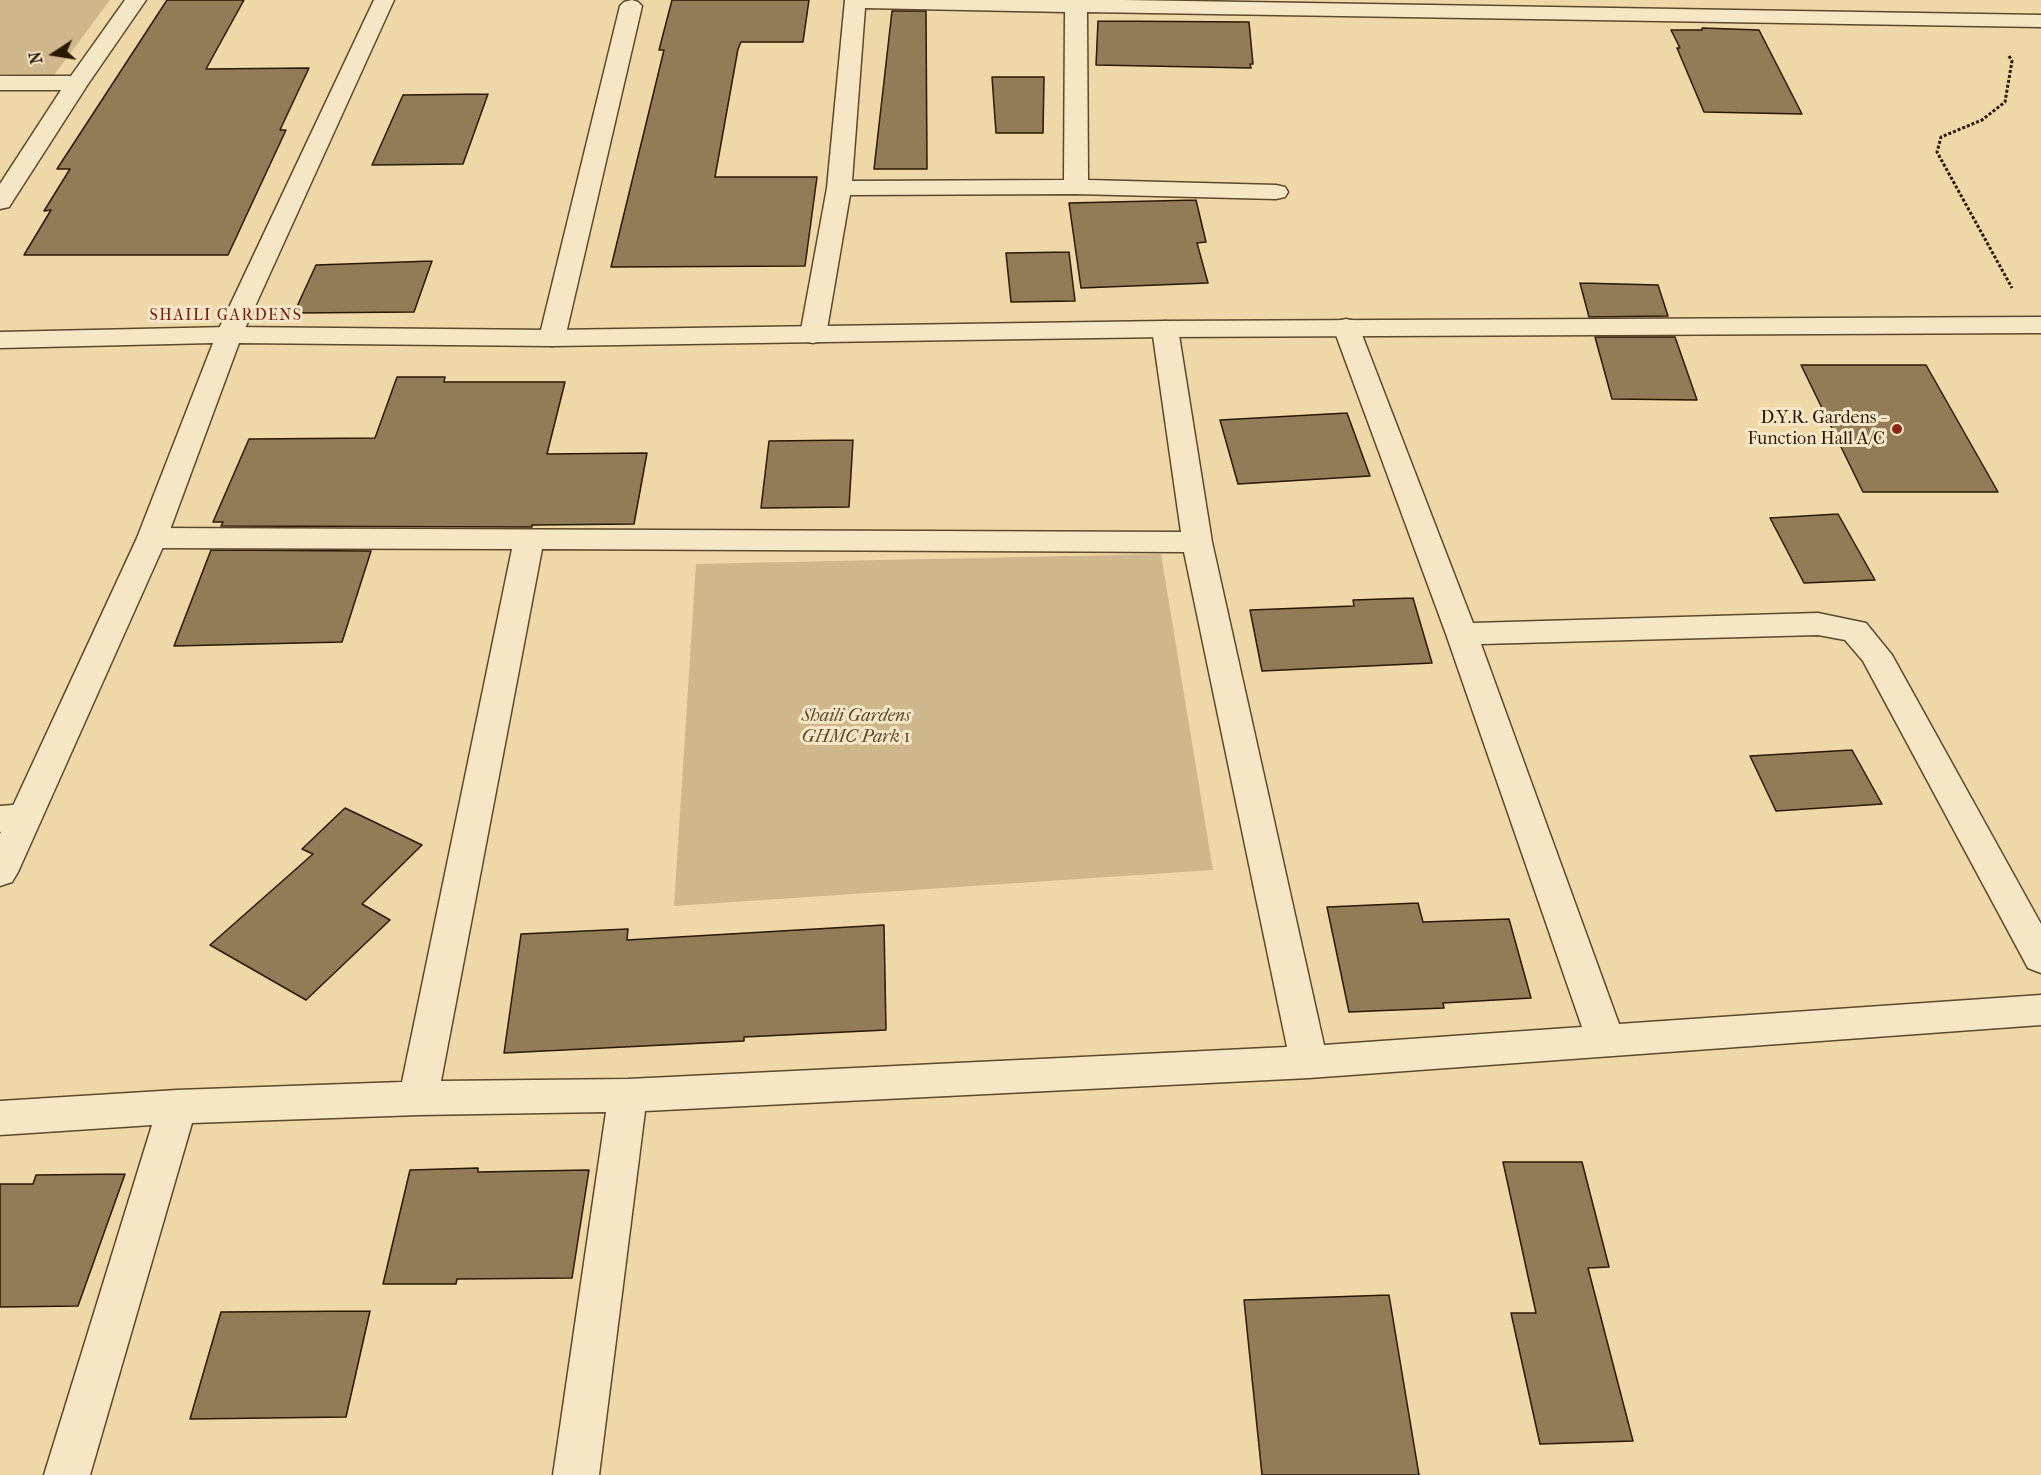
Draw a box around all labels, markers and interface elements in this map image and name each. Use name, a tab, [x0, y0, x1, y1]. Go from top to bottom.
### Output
north arrow	[24, 24, 84, 84]
text: N	[25, 50, 46, 66]
district label: SHAILI GARDENS	[149, 306, 303, 326]
place label: D.Y.R. Gardens - Function Hall A/C	[1747, 408, 1885, 450]
marker: D.Y.R. Gardens - Function Hall A/C	[1890, 422, 1904, 436]
park label: Shaili Gardens GHMC Park 1	[802, 706, 910, 748]

